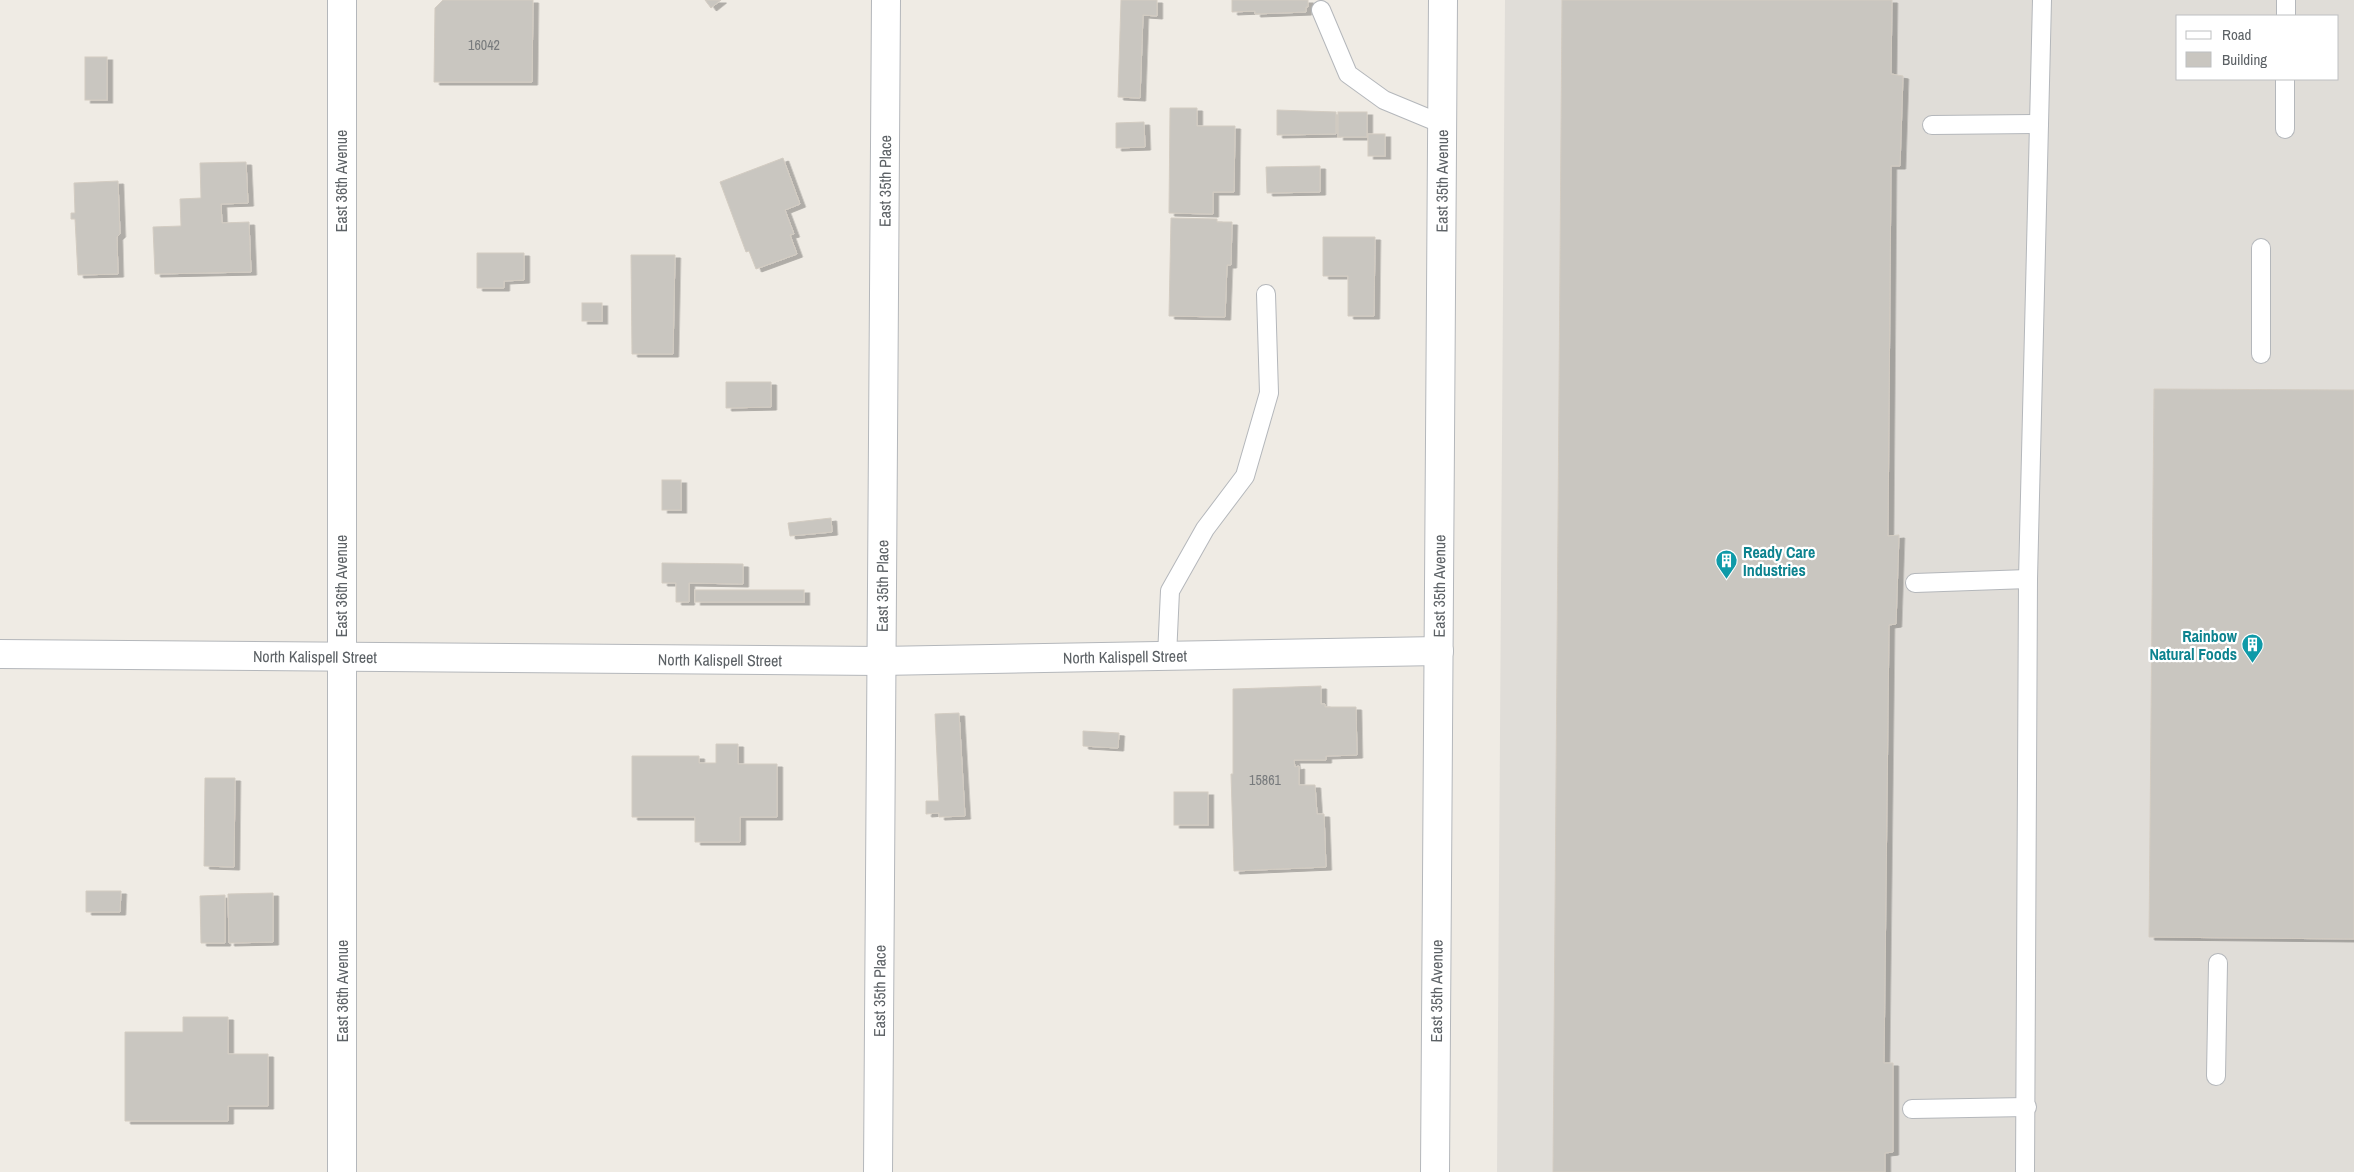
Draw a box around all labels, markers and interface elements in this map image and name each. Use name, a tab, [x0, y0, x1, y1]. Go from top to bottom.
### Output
legend	[2176, 15, 2339, 80]
text: Road	[2222, 24, 2251, 45]
house number: 16042	[468, 36, 500, 54]
text: Building	[2222, 49, 2267, 70]
street label: East 36th Avenue	[330, 130, 352, 232]
street label: East 35th Avenue	[1430, 130, 1453, 232]
street label: East 35th Place	[873, 135, 896, 227]
street label: East 36th Avenue	[330, 535, 352, 637]
street label: East 35th Avenue	[1428, 535, 1450, 637]
street label: East 35th Place	[871, 540, 893, 632]
place label: Ready Care Industries	[1743, 541, 1815, 581]
building icon: Ready Care Industries	[1715, 549, 1739, 580]
place label: Rainbow Natural Foods	[2149, 625, 2238, 665]
building icon: Rainbow Natural Foods	[2241, 633, 2265, 664]
street label: North Kalispell Street	[253, 645, 377, 668]
street label: North Kalispell Street	[1063, 645, 1188, 669]
street label: North Kalispell Street	[658, 648, 782, 671]
house number: 15861	[1249, 771, 1282, 789]
street label: East 36th Avenue	[331, 940, 353, 1042]
street label: East 35th Avenue	[1425, 940, 1448, 1042]
street label: East 35th Place	[868, 945, 891, 1037]

